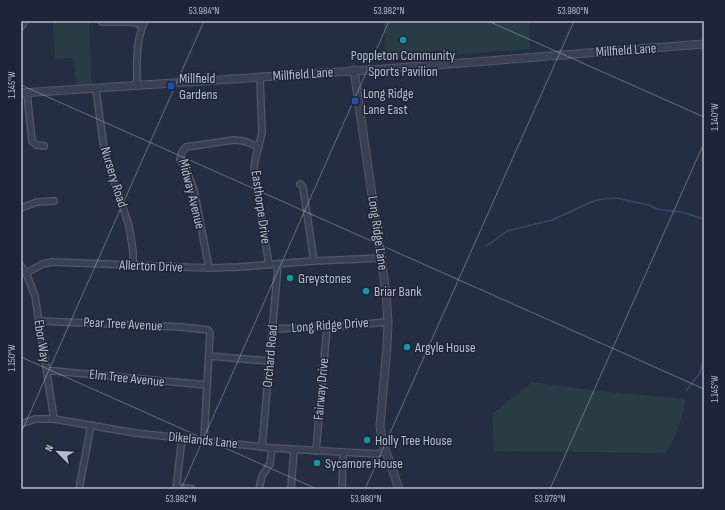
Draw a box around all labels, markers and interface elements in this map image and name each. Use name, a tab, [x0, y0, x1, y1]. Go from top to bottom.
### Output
text: 53.984°N	[189, 5, 219, 17]
text: 53.982°N	[374, 5, 405, 17]
text: 53.980°N	[557, 5, 589, 17]
marker: Poppleton Community Sports Pavilion	[398, 35, 408, 45]
street label: Millfield Lane	[595, 39, 657, 61]
place label: Poppleton Community Sports Pavilion	[351, 47, 456, 80]
street label: Millfield Lane	[272, 63, 334, 85]
place label: Millfield Gardens	[179, 70, 218, 103]
text: 1.145°W	[6, 71, 18, 98]
marker: Millfield Gardens	[166, 81, 176, 91]
place label: Long Ridge Lane East	[363, 85, 414, 118]
marker: Long Ridge Lane East	[350, 96, 360, 106]
text: 1.140°W	[709, 103, 721, 131]
street label: Nursery Road	[97, 145, 131, 210]
street label: Midway Avenue	[175, 157, 209, 231]
street label: Easthorpe Drive	[247, 169, 275, 245]
street label: Long Ridge Lane	[364, 195, 392, 271]
street label: Allerton Drive	[118, 256, 183, 276]
place label: Greystones	[298, 270, 351, 287]
marker: Greystones	[285, 273, 295, 283]
place label: Briar Bank	[374, 283, 422, 300]
marker: Briar Bank	[361, 286, 371, 296]
street label: Pear Tree Avenue	[83, 313, 163, 335]
street label: Long Ridge Drive	[291, 314, 369, 336]
street label: Ebor Way	[30, 318, 54, 364]
street label: Orchard Road	[259, 324, 281, 388]
place label: Argyle House	[414, 339, 476, 356]
marker: Argyle House	[402, 342, 412, 352]
text: 1.150°W	[6, 344, 18, 372]
street label: Fairway Drive	[310, 357, 332, 421]
street label: Elm Tree Avenue	[88, 366, 166, 390]
text: 1.145°W	[709, 375, 721, 402]
street label: Dikelands Lane	[168, 428, 238, 452]
north arrow	[38, 432, 78, 472]
place label: Holly Tree House	[375, 432, 452, 449]
marker: Holly Tree House	[362, 435, 372, 445]
text: N	[42, 443, 57, 453]
place label: Sycamore House	[325, 455, 403, 472]
marker: Sycamore House	[312, 458, 322, 468]
text: 53.982°N	[166, 493, 197, 505]
text: 53.980°N	[350, 493, 382, 505]
text: 53.978°N	[535, 493, 565, 505]

